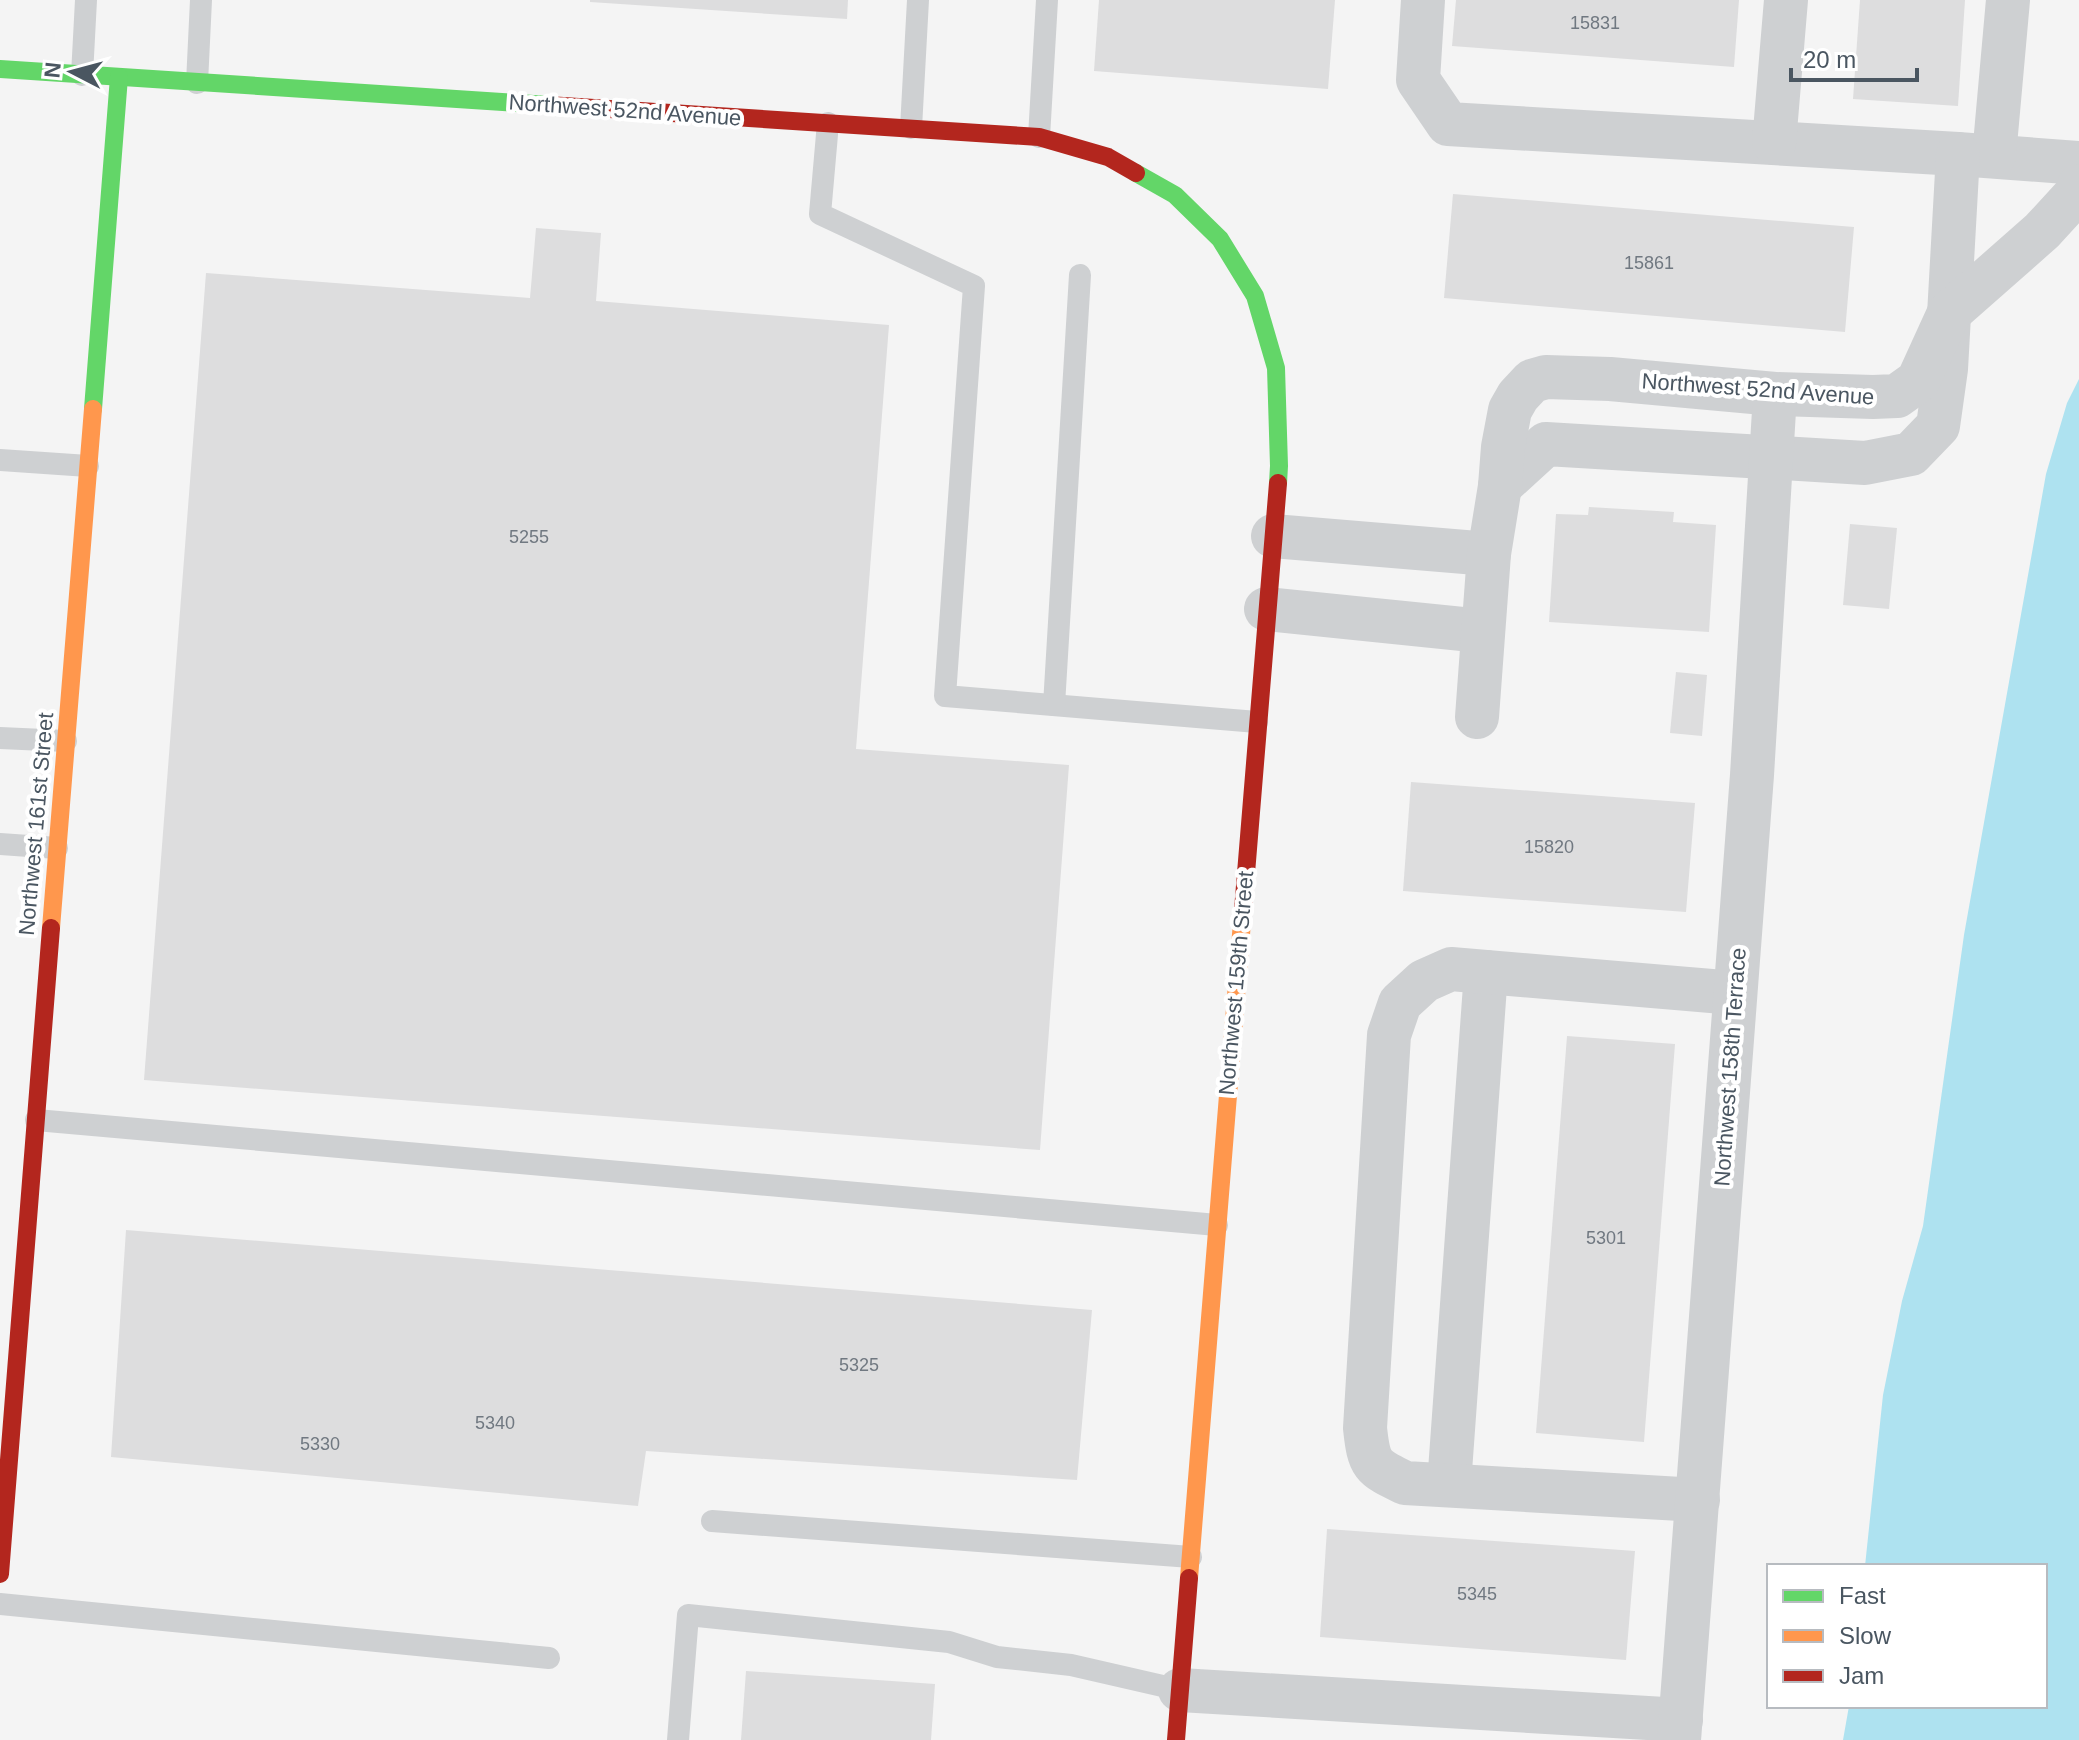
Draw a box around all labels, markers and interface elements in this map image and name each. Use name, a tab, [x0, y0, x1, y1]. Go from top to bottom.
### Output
house number: 15831	[1570, 13, 1620, 33]
north arrow	[32, 32, 112, 112]
scale bar	[1791, 32, 1917, 82]
text: 20 m	[1803, 46, 1856, 73]
text: N	[39, 61, 66, 79]
street label: Northwest 52nd Avenue	[508, 89, 742, 131]
house number: 15861	[1624, 253, 1674, 273]
street label: Northwest 52nd Avenue	[1641, 368, 1875, 410]
house number: 5255	[509, 527, 549, 547]
street label: Northwest 161st Street	[14, 711, 58, 937]
house number: 15820	[1524, 837, 1574, 857]
street label: Northwest 159th Street	[1214, 870, 1258, 1096]
street label: Northwest 158th Terrace	[1709, 947, 1751, 1187]
house number: 5301	[1586, 1228, 1626, 1248]
house number: 5325	[839, 1355, 879, 1375]
house number: 5340	[475, 1413, 515, 1433]
house number: 5330	[300, 1434, 340, 1454]
legend	[1767, 1564, 2047, 1708]
text: Fast	[1839, 1582, 1886, 1609]
house number: 5345	[1457, 1584, 1497, 1604]
text: Slow	[1839, 1622, 1892, 1649]
text: Jam	[1839, 1662, 1884, 1689]

